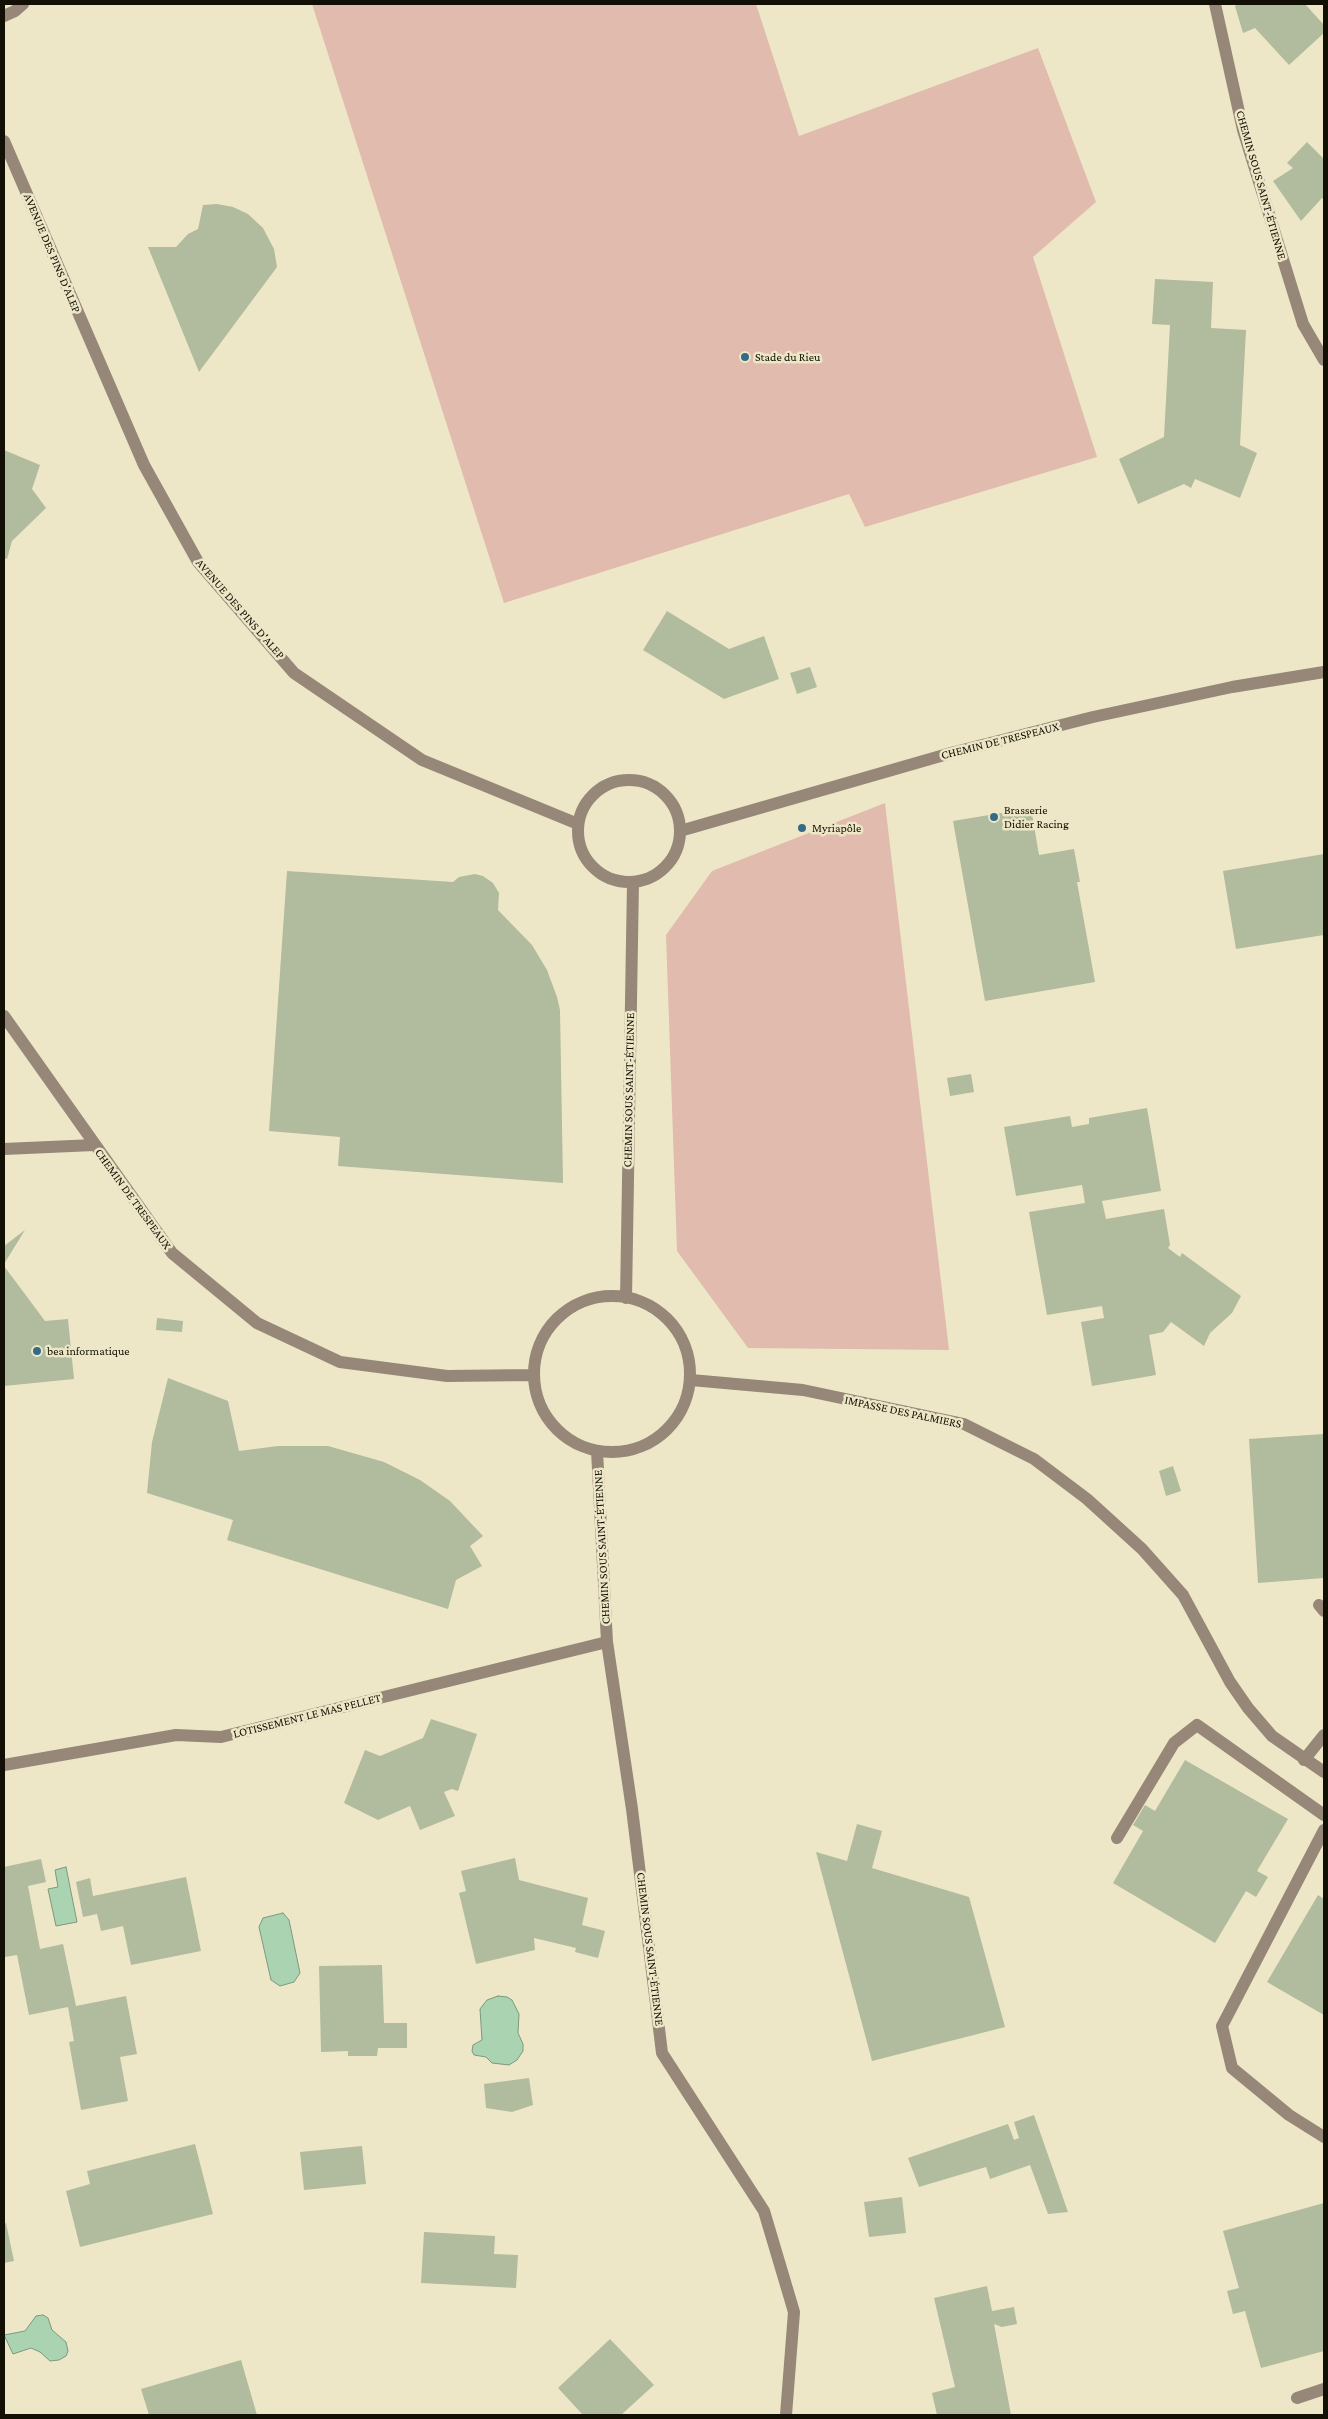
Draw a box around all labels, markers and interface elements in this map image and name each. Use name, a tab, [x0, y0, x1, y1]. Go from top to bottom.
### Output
street label: CHEMIN SOUS SAINT-ÉTIENNE	[1233, 109, 1289, 261]
street label: AVENUE DES PINS D'ALEP	[20, 191, 84, 315]
place label: Stade du Rieu	[755, 350, 820, 364]
marker: Stade du Rieu	[739, 351, 751, 363]
street label: AVENUE DES PINS D'ALEP	[193, 556, 287, 662]
street label: CHEMIN DE TRESPEAUX	[940, 719, 1060, 763]
place label: Brasserie Didier Racing	[1004, 803, 1069, 831]
marker: Brasserie Didier Racing	[988, 811, 1000, 823]
place label: Myriapôle	[812, 821, 861, 835]
marker: Myriapôle	[796, 822, 808, 834]
street label: CHEMIN SOUS SAINT-ÉTIENNE	[620, 1013, 638, 1167]
street label: CHEMIN DE TRESPEAUX	[92, 1146, 174, 1252]
place label: bea informatique	[47, 1344, 130, 1358]
marker: bea informatique	[31, 1345, 43, 1357]
street label: IMPASSE DES PALMIERS	[843, 1393, 963, 1431]
street label: CHEMIN SOUS SAINT-ÉTIENNE	[591, 1469, 613, 1625]
street label: LOTISSEMENT LE MAS PELLET	[232, 1691, 382, 1741]
street label: CHEMIN SOUS SAINT-ÉTIENNE	[633, 1871, 667, 2027]

